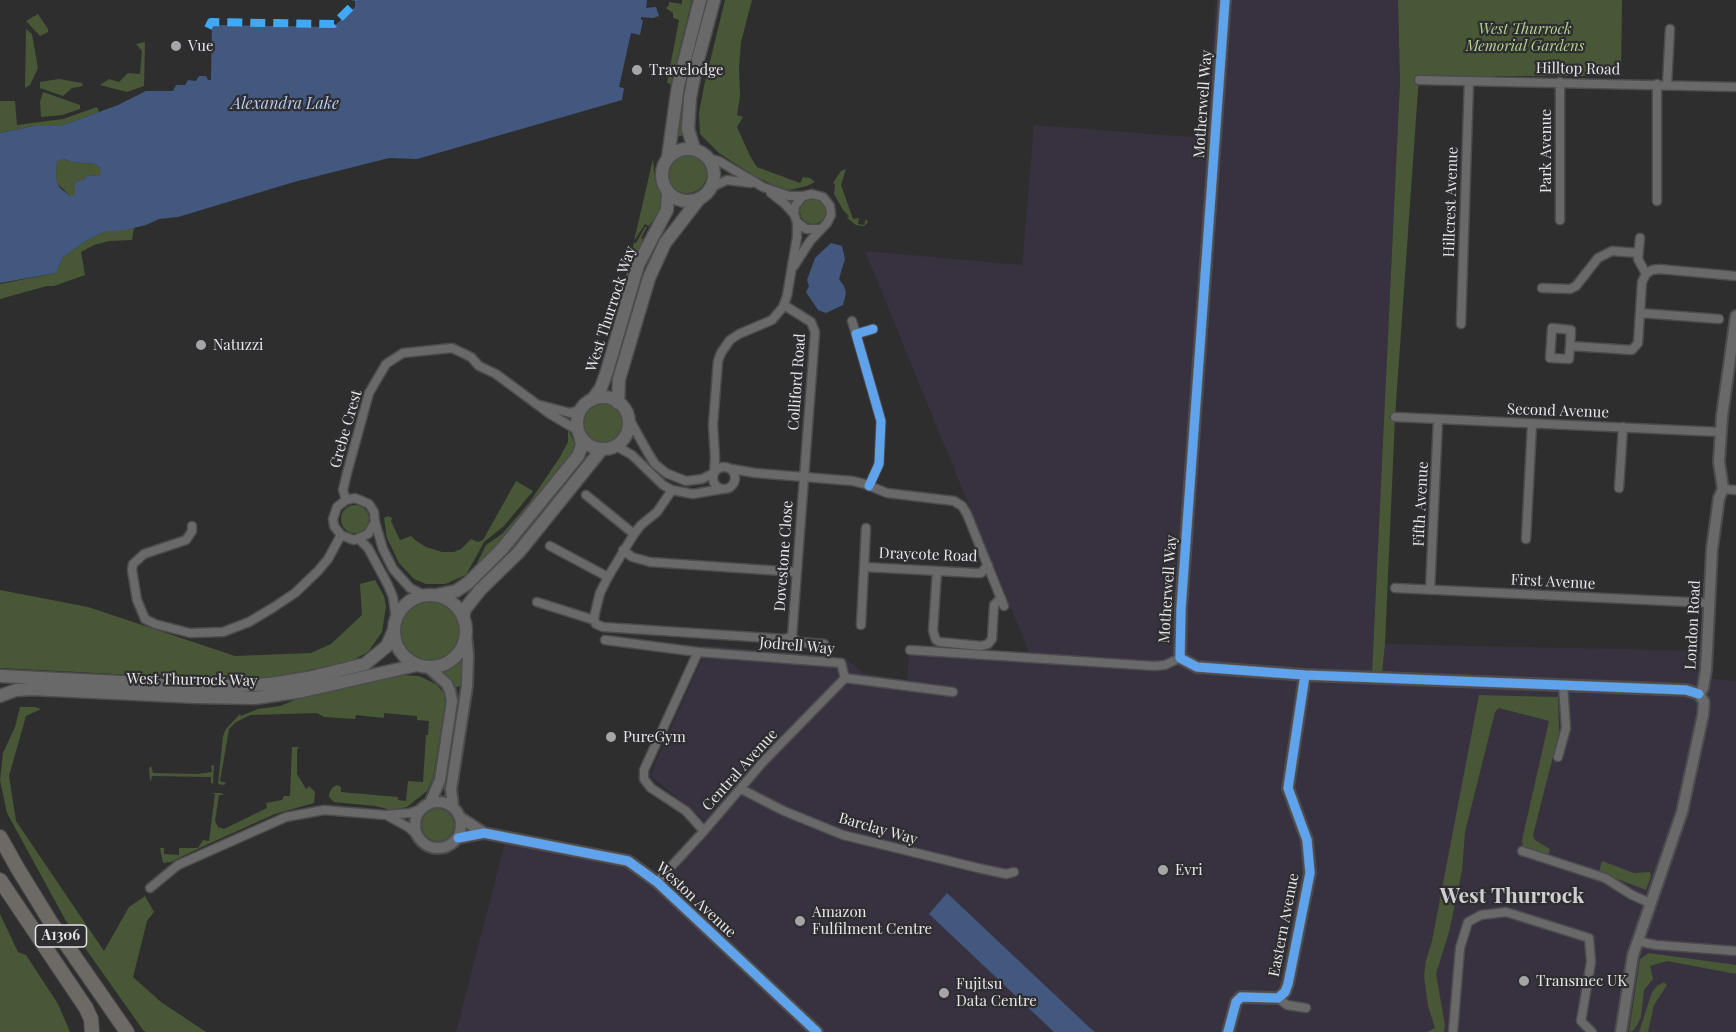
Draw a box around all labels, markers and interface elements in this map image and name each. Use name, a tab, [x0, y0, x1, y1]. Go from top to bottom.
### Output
park label: West Thurrock Memorial Gardens	[1466, 20, 1584, 55]
place label: Vue	[188, 37, 213, 55]
marker: Vue	[169, 39, 183, 53]
street label: Motherwell Way	[1190, 49, 1216, 159]
street label: Hilltop Road	[1536, 59, 1620, 79]
place label: Travelodge	[649, 61, 724, 79]
marker: Travelodge	[630, 63, 644, 77]
water label: Alexandra Lake	[231, 94, 339, 114]
street label: Park Avenue	[1537, 109, 1555, 193]
street label: Hillcrest Avenue	[1440, 146, 1462, 258]
street label: West Thurrock Way	[582, 244, 640, 374]
street label: Colliford Road	[785, 333, 809, 431]
place label: Natuzzi	[213, 336, 263, 354]
marker: Natuzzi	[194, 338, 208, 352]
street label: Grebe Crest	[326, 388, 366, 470]
street label: Second Avenue	[1507, 400, 1609, 422]
street label: Fifth Avenue	[1410, 461, 1432, 547]
street label: Dovestone Close	[771, 500, 797, 612]
street label: Motherwell Way	[1155, 534, 1181, 644]
street label: Draycote Road	[878, 544, 978, 566]
street label: First Avenue	[1510, 571, 1596, 593]
street label: London Road	[1682, 580, 1704, 670]
street label: Jodrell Way	[759, 634, 835, 658]
street label: West Thurrock Way	[126, 670, 258, 690]
street label: Central Avenue	[699, 725, 781, 815]
place label: PureGym	[623, 728, 686, 746]
marker: PureGym	[604, 730, 618, 744]
street label: Barclay Way	[836, 809, 920, 849]
street label: Weston Avenue	[652, 858, 740, 942]
place label: Evri	[1175, 861, 1203, 879]
marker: Evri	[1156, 863, 1170, 877]
street label: Eastern Avenue	[1265, 872, 1303, 978]
district label: West Thurrock	[1440, 883, 1584, 909]
place label: Amazon Fulfilment Centre	[812, 903, 932, 938]
marker: Amazon Fulfilment Centre	[793, 914, 807, 928]
road number: A1306	[36, 925, 86, 947]
place label: Transmec UK	[1536, 972, 1627, 990]
marker: Transmec UK	[1517, 974, 1531, 988]
place label: Fujitsu Data Centre	[956, 975, 1037, 1010]
marker: Fujitsu Data Centre	[937, 986, 951, 1000]

